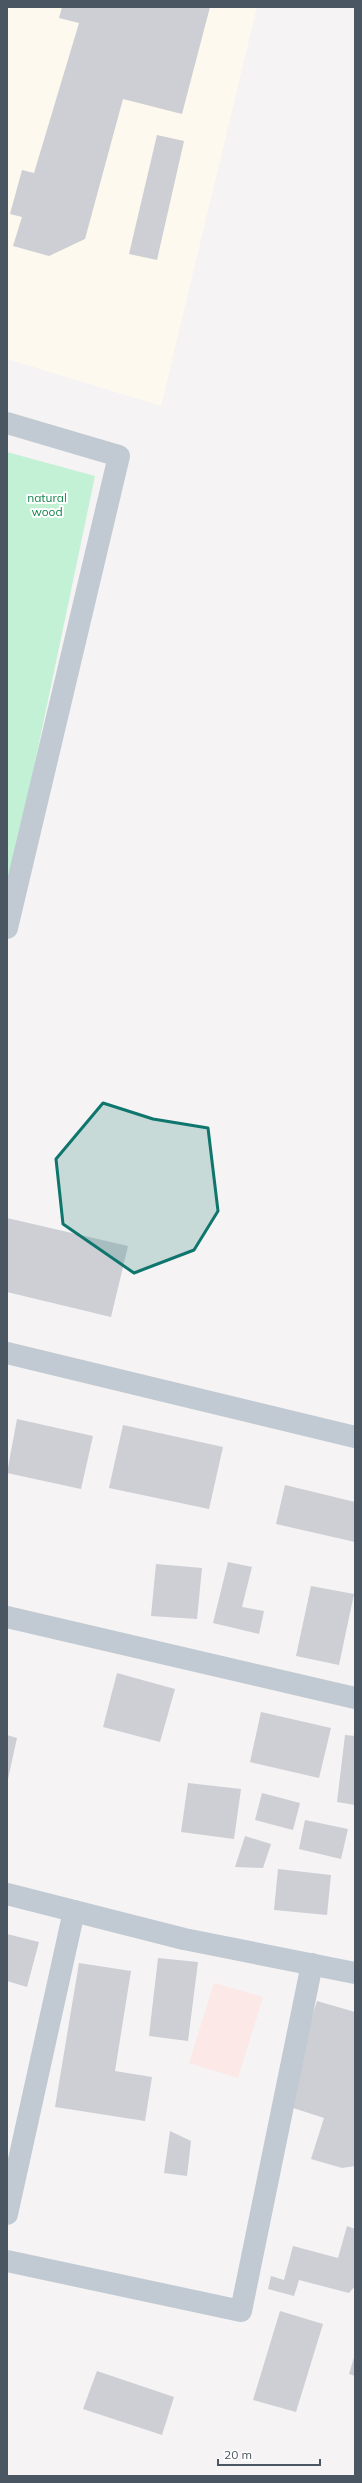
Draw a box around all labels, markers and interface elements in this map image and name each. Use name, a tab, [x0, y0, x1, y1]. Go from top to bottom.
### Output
park label: natural wood	[27, 490, 67, 519]
scale bar	[218, 2441, 320, 2467]
text: 20 m	[224, 2447, 252, 2462]

